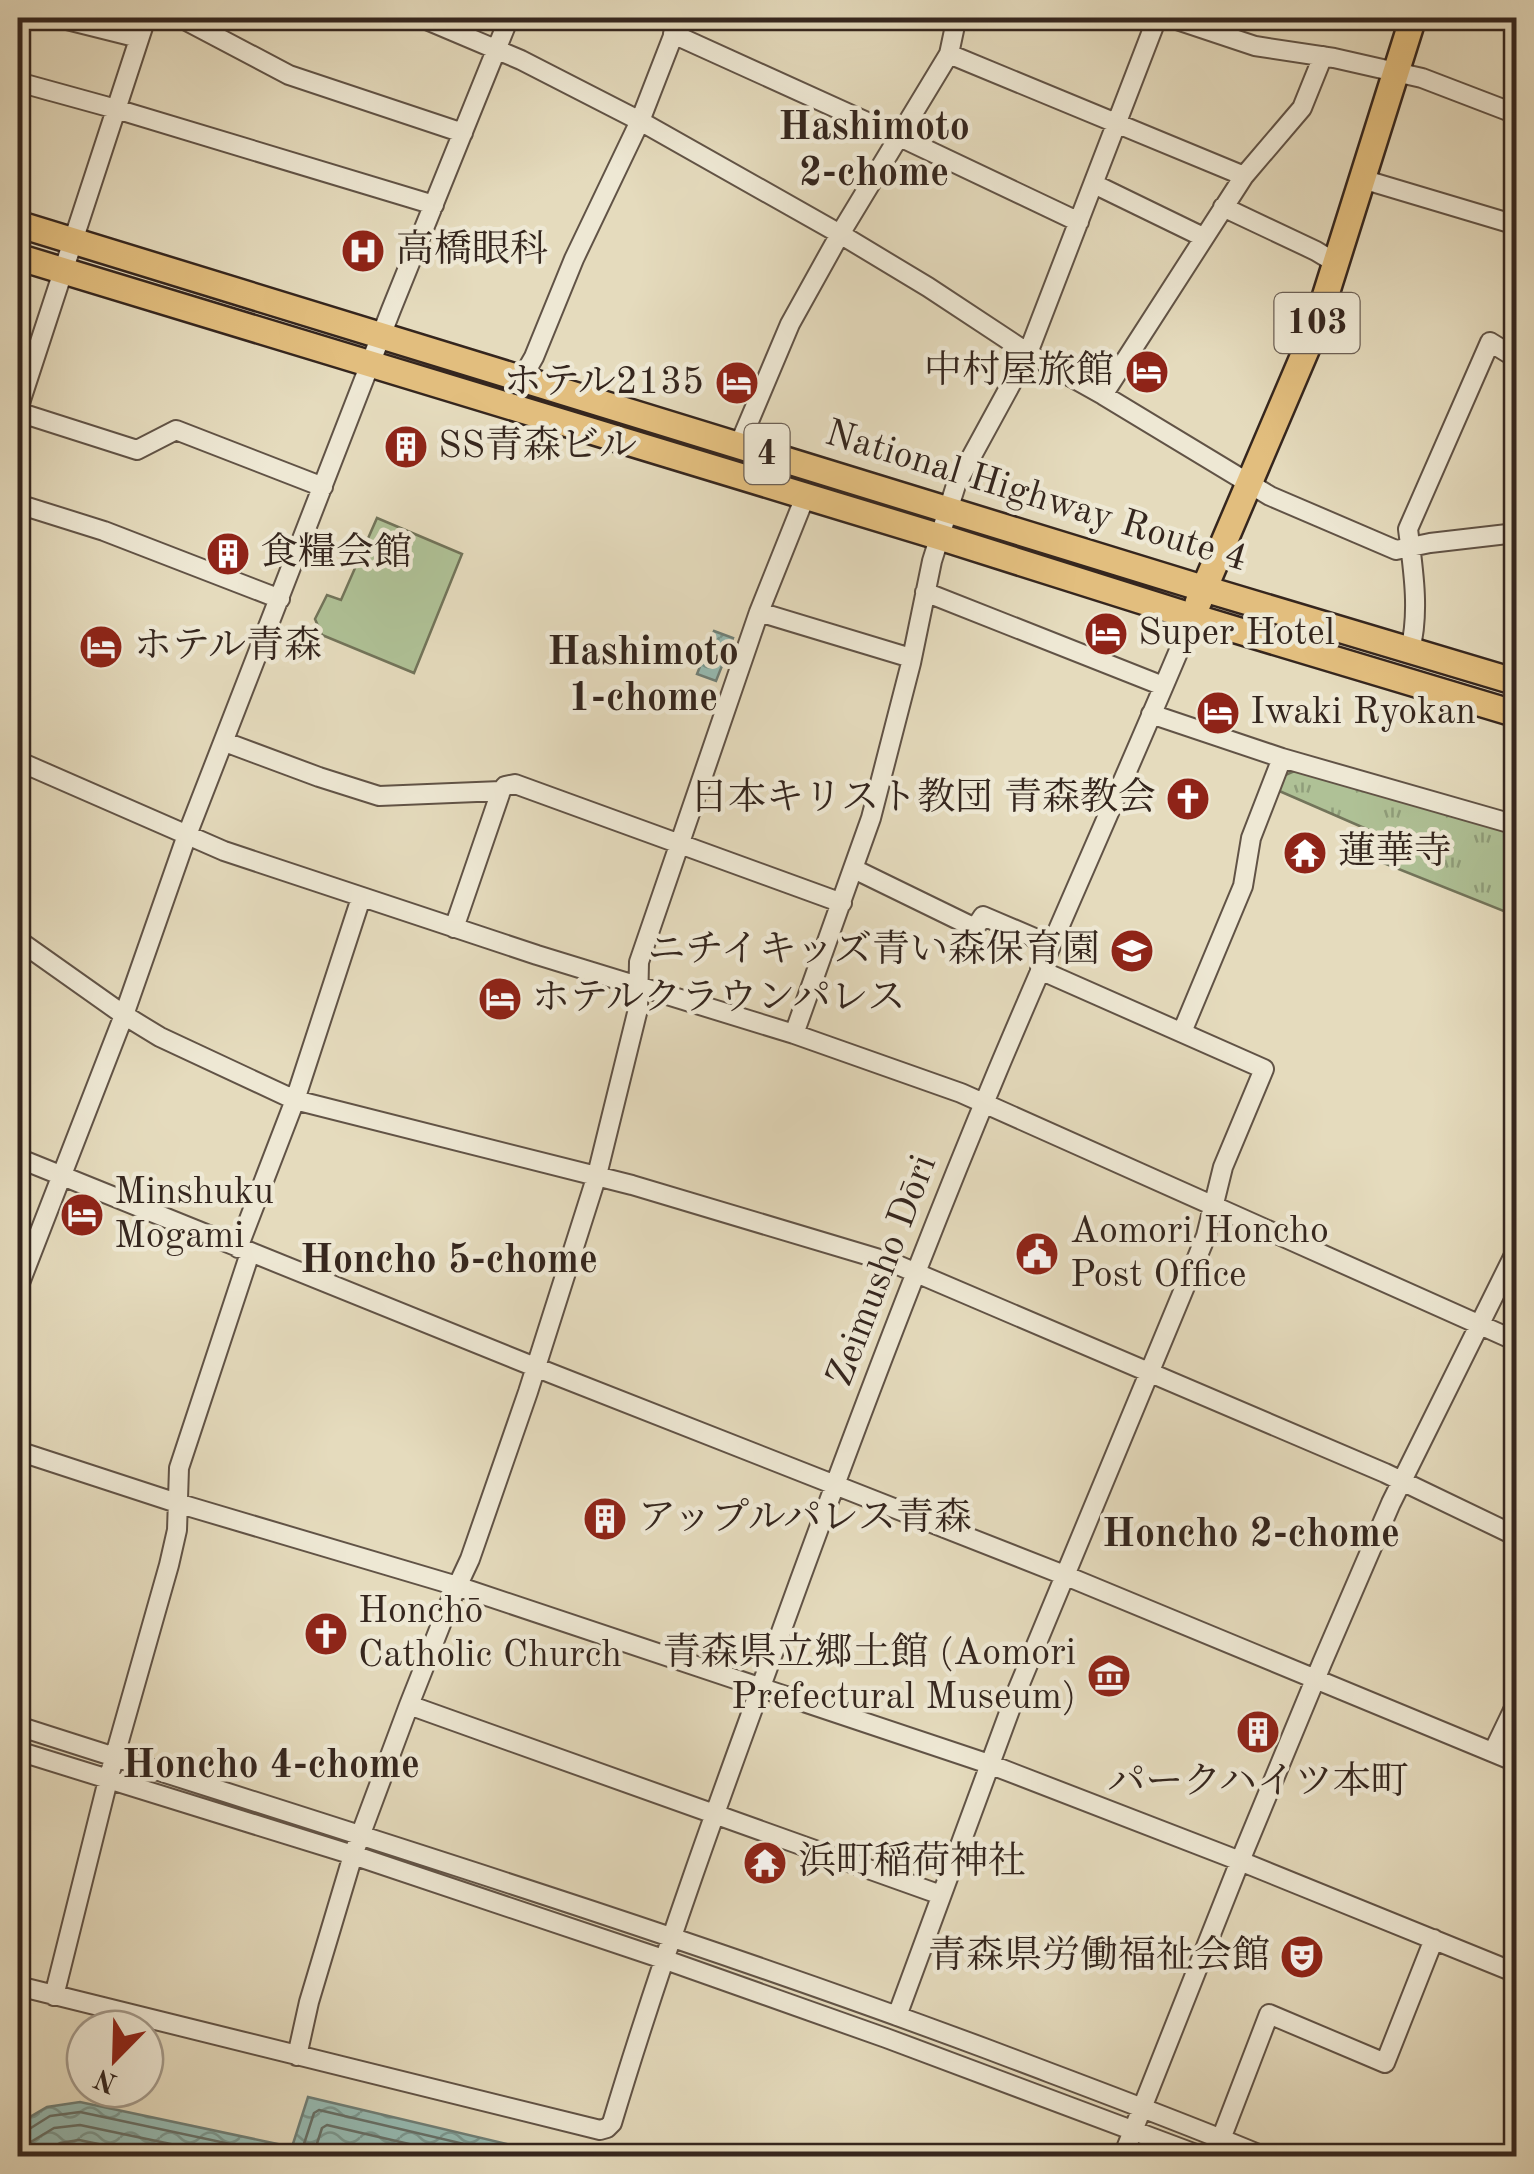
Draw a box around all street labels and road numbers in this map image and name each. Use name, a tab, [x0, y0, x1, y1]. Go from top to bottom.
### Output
road number: 103	[1274, 293, 1360, 353]
street label: National Highway Route 4	[821, 415, 1251, 579]
road number: 4	[744, 424, 790, 484]
street label: Zeimusho Dōri	[822, 1150, 944, 1392]

